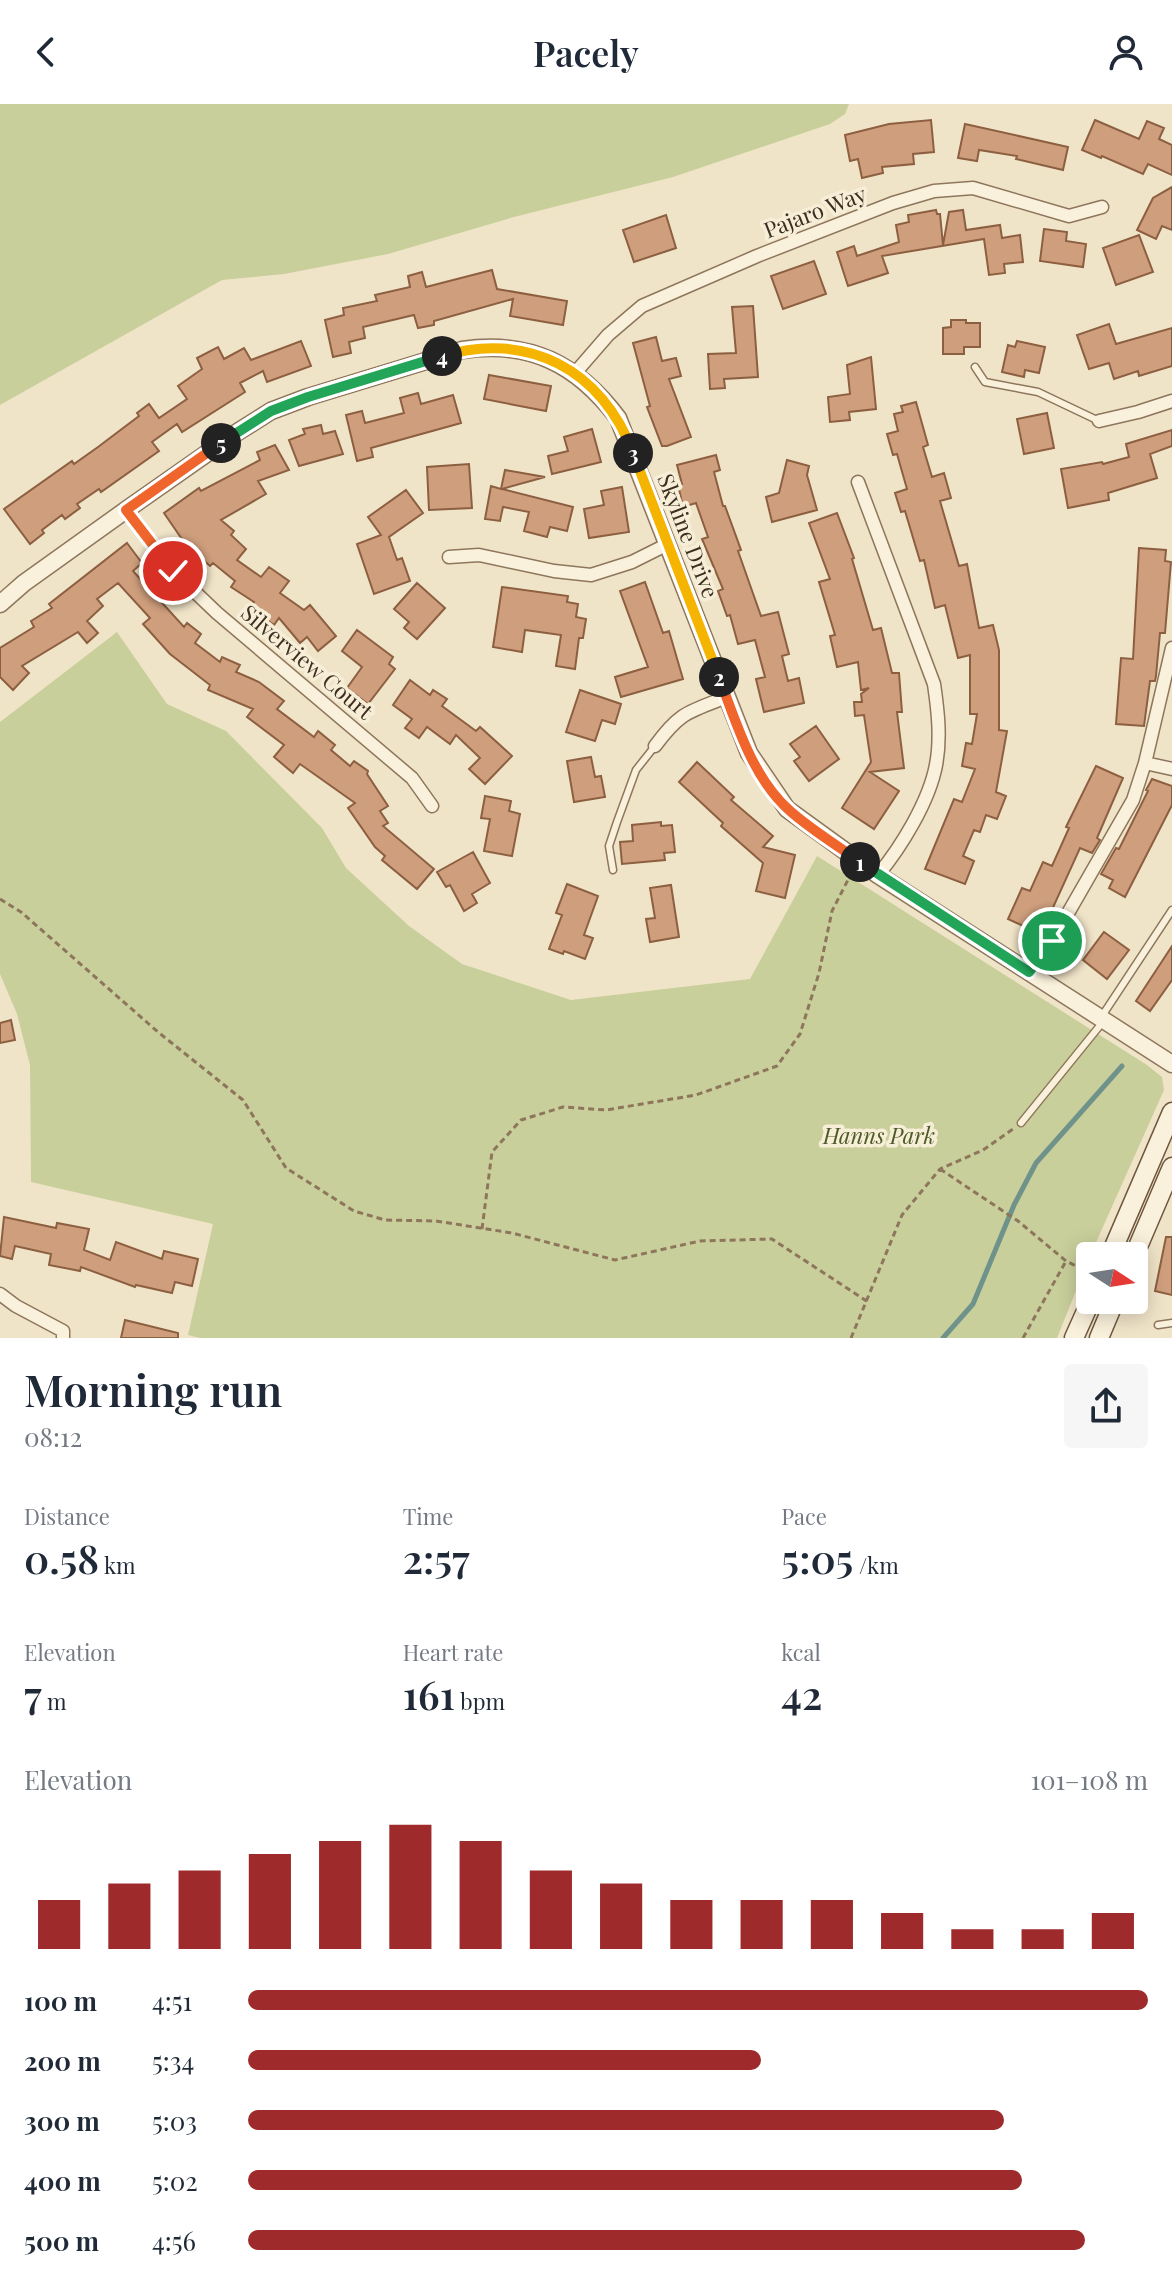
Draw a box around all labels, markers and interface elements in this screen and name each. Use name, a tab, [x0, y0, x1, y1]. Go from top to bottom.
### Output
text: Pacely	[533, 28, 639, 76]
icon: back	[24, 30, 68, 74]
icon: person	[1104, 30, 1148, 74]
street label: Pajaro Way	[759, 178, 870, 244]
pin: 4	[422, 336, 462, 376]
text: 4	[436, 341, 448, 371]
pin: 5	[201, 423, 241, 463]
text: 5	[216, 428, 226, 458]
pin: 3	[613, 433, 653, 473]
text: 3	[628, 438, 638, 468]
street label: Skyline Drive	[651, 469, 726, 602]
pin	[139, 537, 207, 605]
icon: check	[151, 549, 195, 593]
street label: Silverview Court	[235, 597, 381, 726]
pin: 2	[699, 657, 739, 697]
text: 2	[713, 662, 725, 692]
pin: 1	[840, 842, 880, 882]
text: 1	[856, 847, 864, 877]
pin	[1018, 907, 1086, 975]
icon: arrive	[1030, 919, 1074, 963]
park label: Hanns Park	[822, 1120, 935, 1150]
north arrow	[1076, 1242, 1148, 1314]
map controls	[1076, 1242, 1148, 1314]
text: Morning run	[24, 1359, 282, 1418]
button: share	[1064, 1364, 1148, 1448]
text: 08:12	[24, 1419, 82, 1454]
text: Distance	[24, 1501, 110, 1531]
text: Time	[403, 1501, 453, 1531]
text: Pace	[781, 1501, 827, 1531]
text: 0.58	[24, 1531, 99, 1584]
text: 2:57	[403, 1531, 470, 1584]
text: 5:05	[781, 1531, 853, 1584]
text: km	[99, 1550, 136, 1580]
text: /km	[853, 1550, 899, 1580]
text: Elevation	[24, 1637, 116, 1667]
text: Heart rate	[403, 1637, 503, 1667]
text: kcal	[781, 1637, 821, 1667]
text: 7	[24, 1667, 42, 1720]
text: 161	[403, 1667, 455, 1720]
text: 42	[781, 1667, 822, 1720]
text: m	[42, 1686, 67, 1716]
text: bpm	[455, 1686, 505, 1716]
text: Elevation	[24, 1762, 132, 1797]
text: 101–108 m	[1030, 1762, 1148, 1797]
text: 100 m	[24, 1983, 97, 2018]
text: 4:51	[152, 1983, 192, 2018]
text: 200 m	[24, 2043, 101, 2078]
text: 5:34	[152, 2043, 194, 2078]
text: 300 m	[24, 2103, 100, 2138]
text: 5:03	[152, 2103, 197, 2138]
text: 400 m	[24, 2163, 101, 2198]
text: 5:02	[152, 2163, 198, 2198]
text: 500 m	[24, 2223, 99, 2258]
text: 4:56	[152, 2223, 196, 2258]

